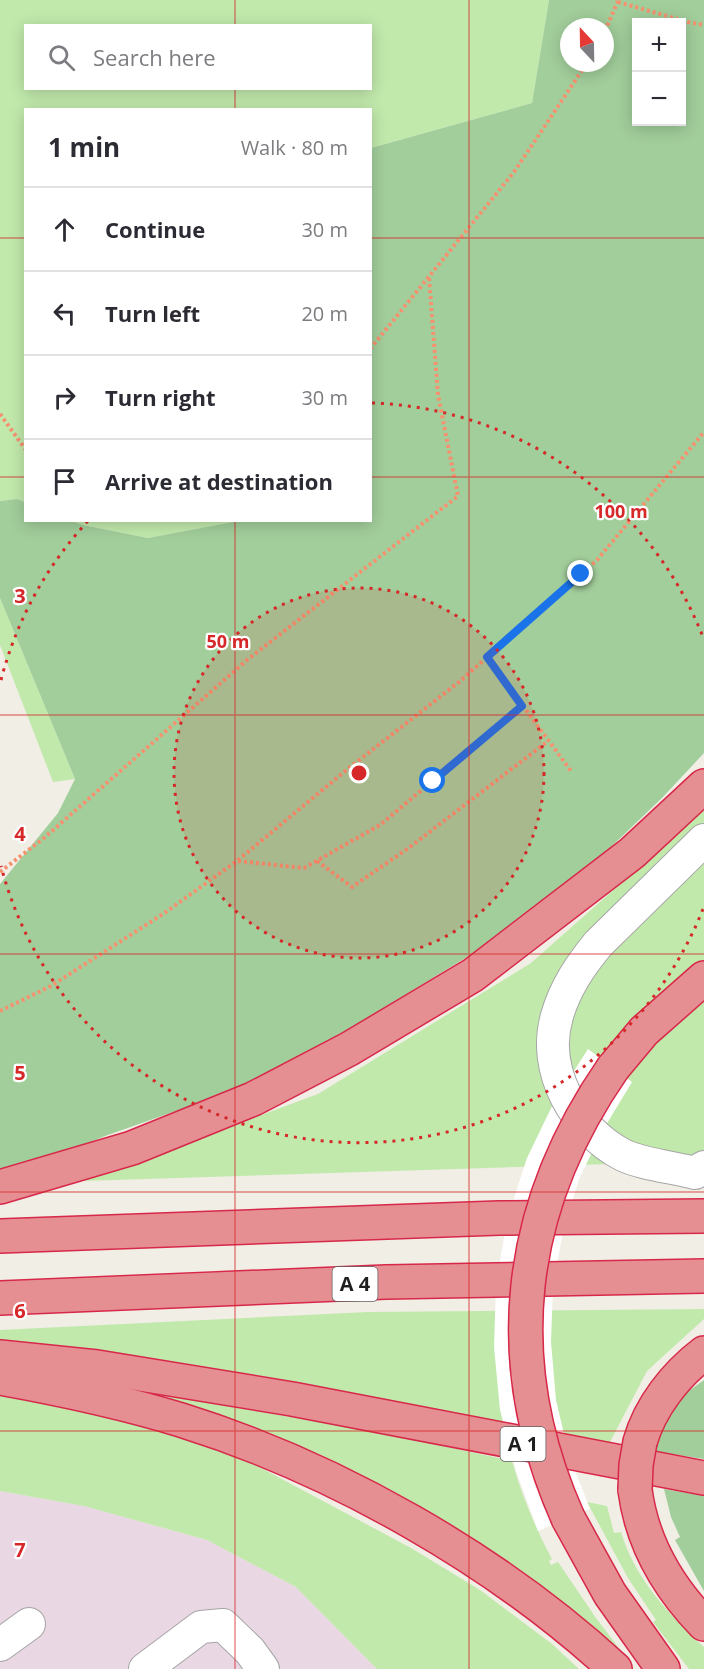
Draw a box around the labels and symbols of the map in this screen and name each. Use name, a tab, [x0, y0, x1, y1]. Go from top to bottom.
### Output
north arrow	[560, 18, 614, 72]
text: 100 m	[594, 499, 648, 523]
route end	[567, 560, 593, 586]
text: 3	[14, 582, 26, 609]
text: 50 m	[207, 629, 249, 653]
centre of rings	[349, 763, 369, 783]
route start	[419, 767, 445, 793]
text: 4	[14, 820, 26, 847]
text: 5	[14, 1059, 26, 1086]
road number: A 4	[332, 1267, 378, 1301]
text: 6	[14, 1297, 26, 1324]
road number: A 1	[500, 1427, 546, 1461]
text: 7	[14, 1536, 26, 1563]

